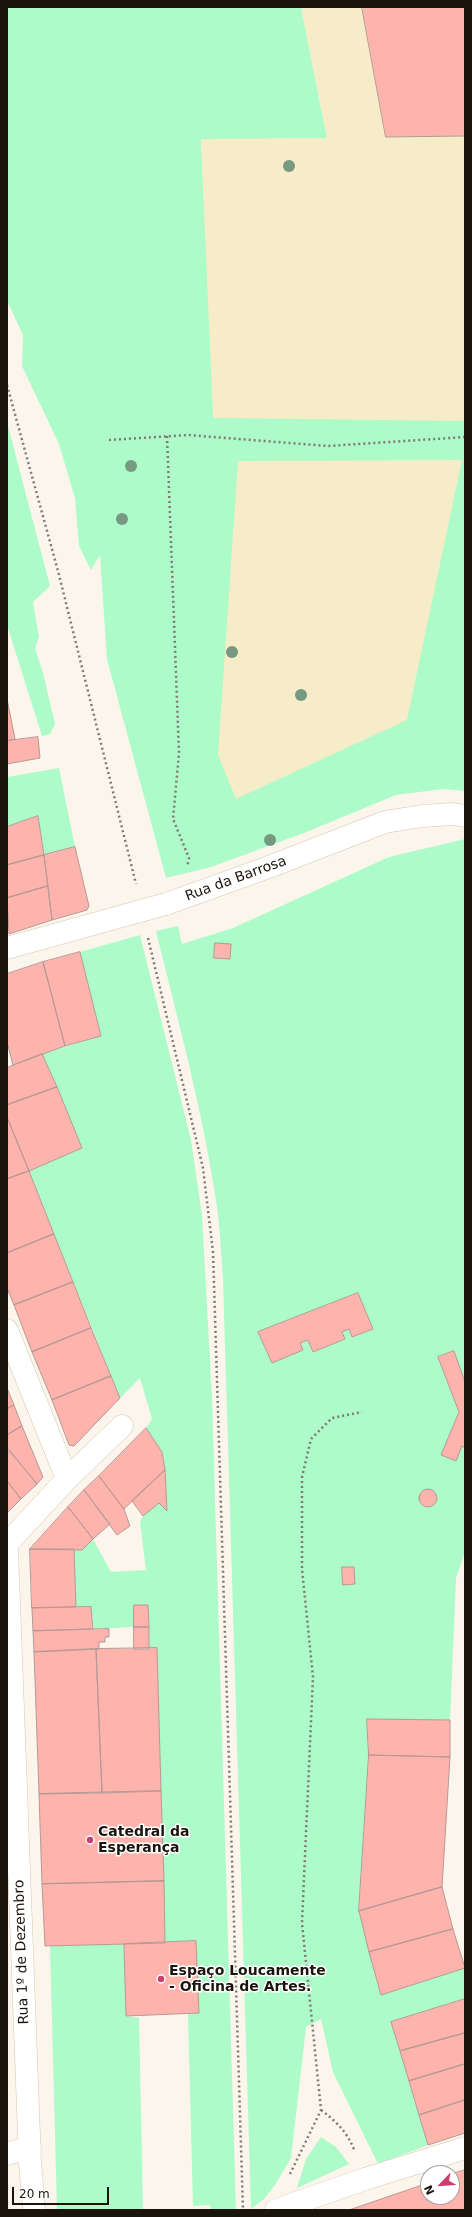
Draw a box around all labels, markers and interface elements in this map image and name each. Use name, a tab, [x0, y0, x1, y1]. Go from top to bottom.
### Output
street label: Rua da Barrosa	[183, 853, 289, 905]
place label: Catedral da Esperança	[98, 1824, 189, 1856]
marker: Catedral da Esperança	[85, 1835, 95, 1845]
street label: Rua 1º de Dezembro	[11, 1879, 33, 2025]
place label: Espaço Loucamente - Oficina de Artes.	[169, 1963, 326, 1996]
marker: Espaço Loucamente - Oficina de Artes.	[156, 1974, 166, 1984]
north arrow	[420, 2165, 460, 2205]
scale bar	[14, 2179, 111, 2205]
text: N	[422, 2183, 437, 2197]
text: 20 m	[19, 2187, 50, 2201]

